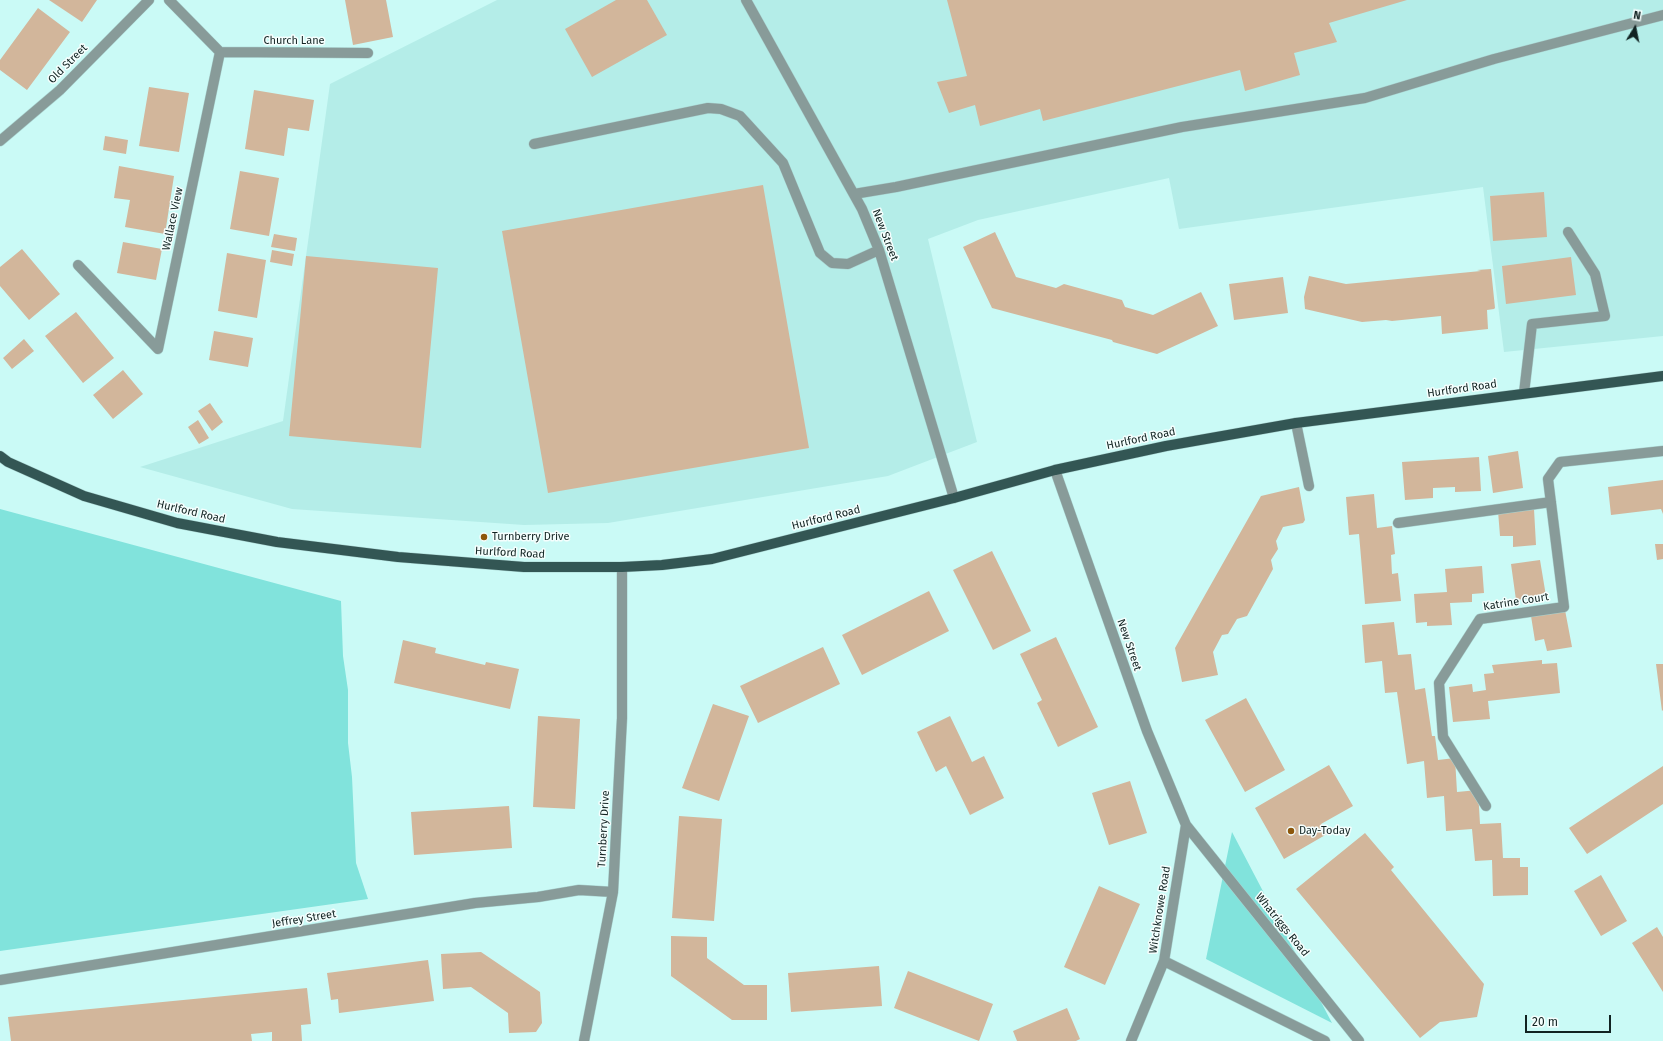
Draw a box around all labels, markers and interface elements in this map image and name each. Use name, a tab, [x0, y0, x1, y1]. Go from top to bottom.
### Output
north arrow	[1615, 8, 1655, 48]
text: N	[1632, 9, 1642, 23]
street label: Church Lane	[263, 34, 325, 48]
street label: Old Street	[46, 42, 90, 86]
street label: Wallace View	[160, 186, 186, 252]
street label: New Street	[869, 207, 901, 263]
street label: Hurlford Road	[1426, 378, 1498, 400]
street label: Hurlford Road	[1105, 425, 1177, 453]
street label: Hurlford Road	[155, 498, 227, 526]
street label: Hurlford Road	[790, 503, 862, 533]
place label: Turnberry Drive	[492, 530, 569, 544]
marker: Turnberry Drive	[479, 532, 489, 542]
street label: Hurlford Road	[475, 545, 545, 561]
street label: Katrine Court	[1482, 590, 1550, 614]
street label: New Street	[1114, 617, 1144, 673]
street label: Turnberry Drive	[595, 790, 613, 868]
place label: Day-Today	[1299, 824, 1350, 838]
marker: Day-Today	[1286, 826, 1296, 836]
street label: Witchknowe Road	[1147, 865, 1173, 955]
street label: Whatriggs Road	[1252, 891, 1312, 959]
street label: Jeffrey Street	[271, 907, 337, 931]
scale bar	[1527, 1007, 1613, 1033]
text: 20 m	[1532, 1015, 1558, 1029]

